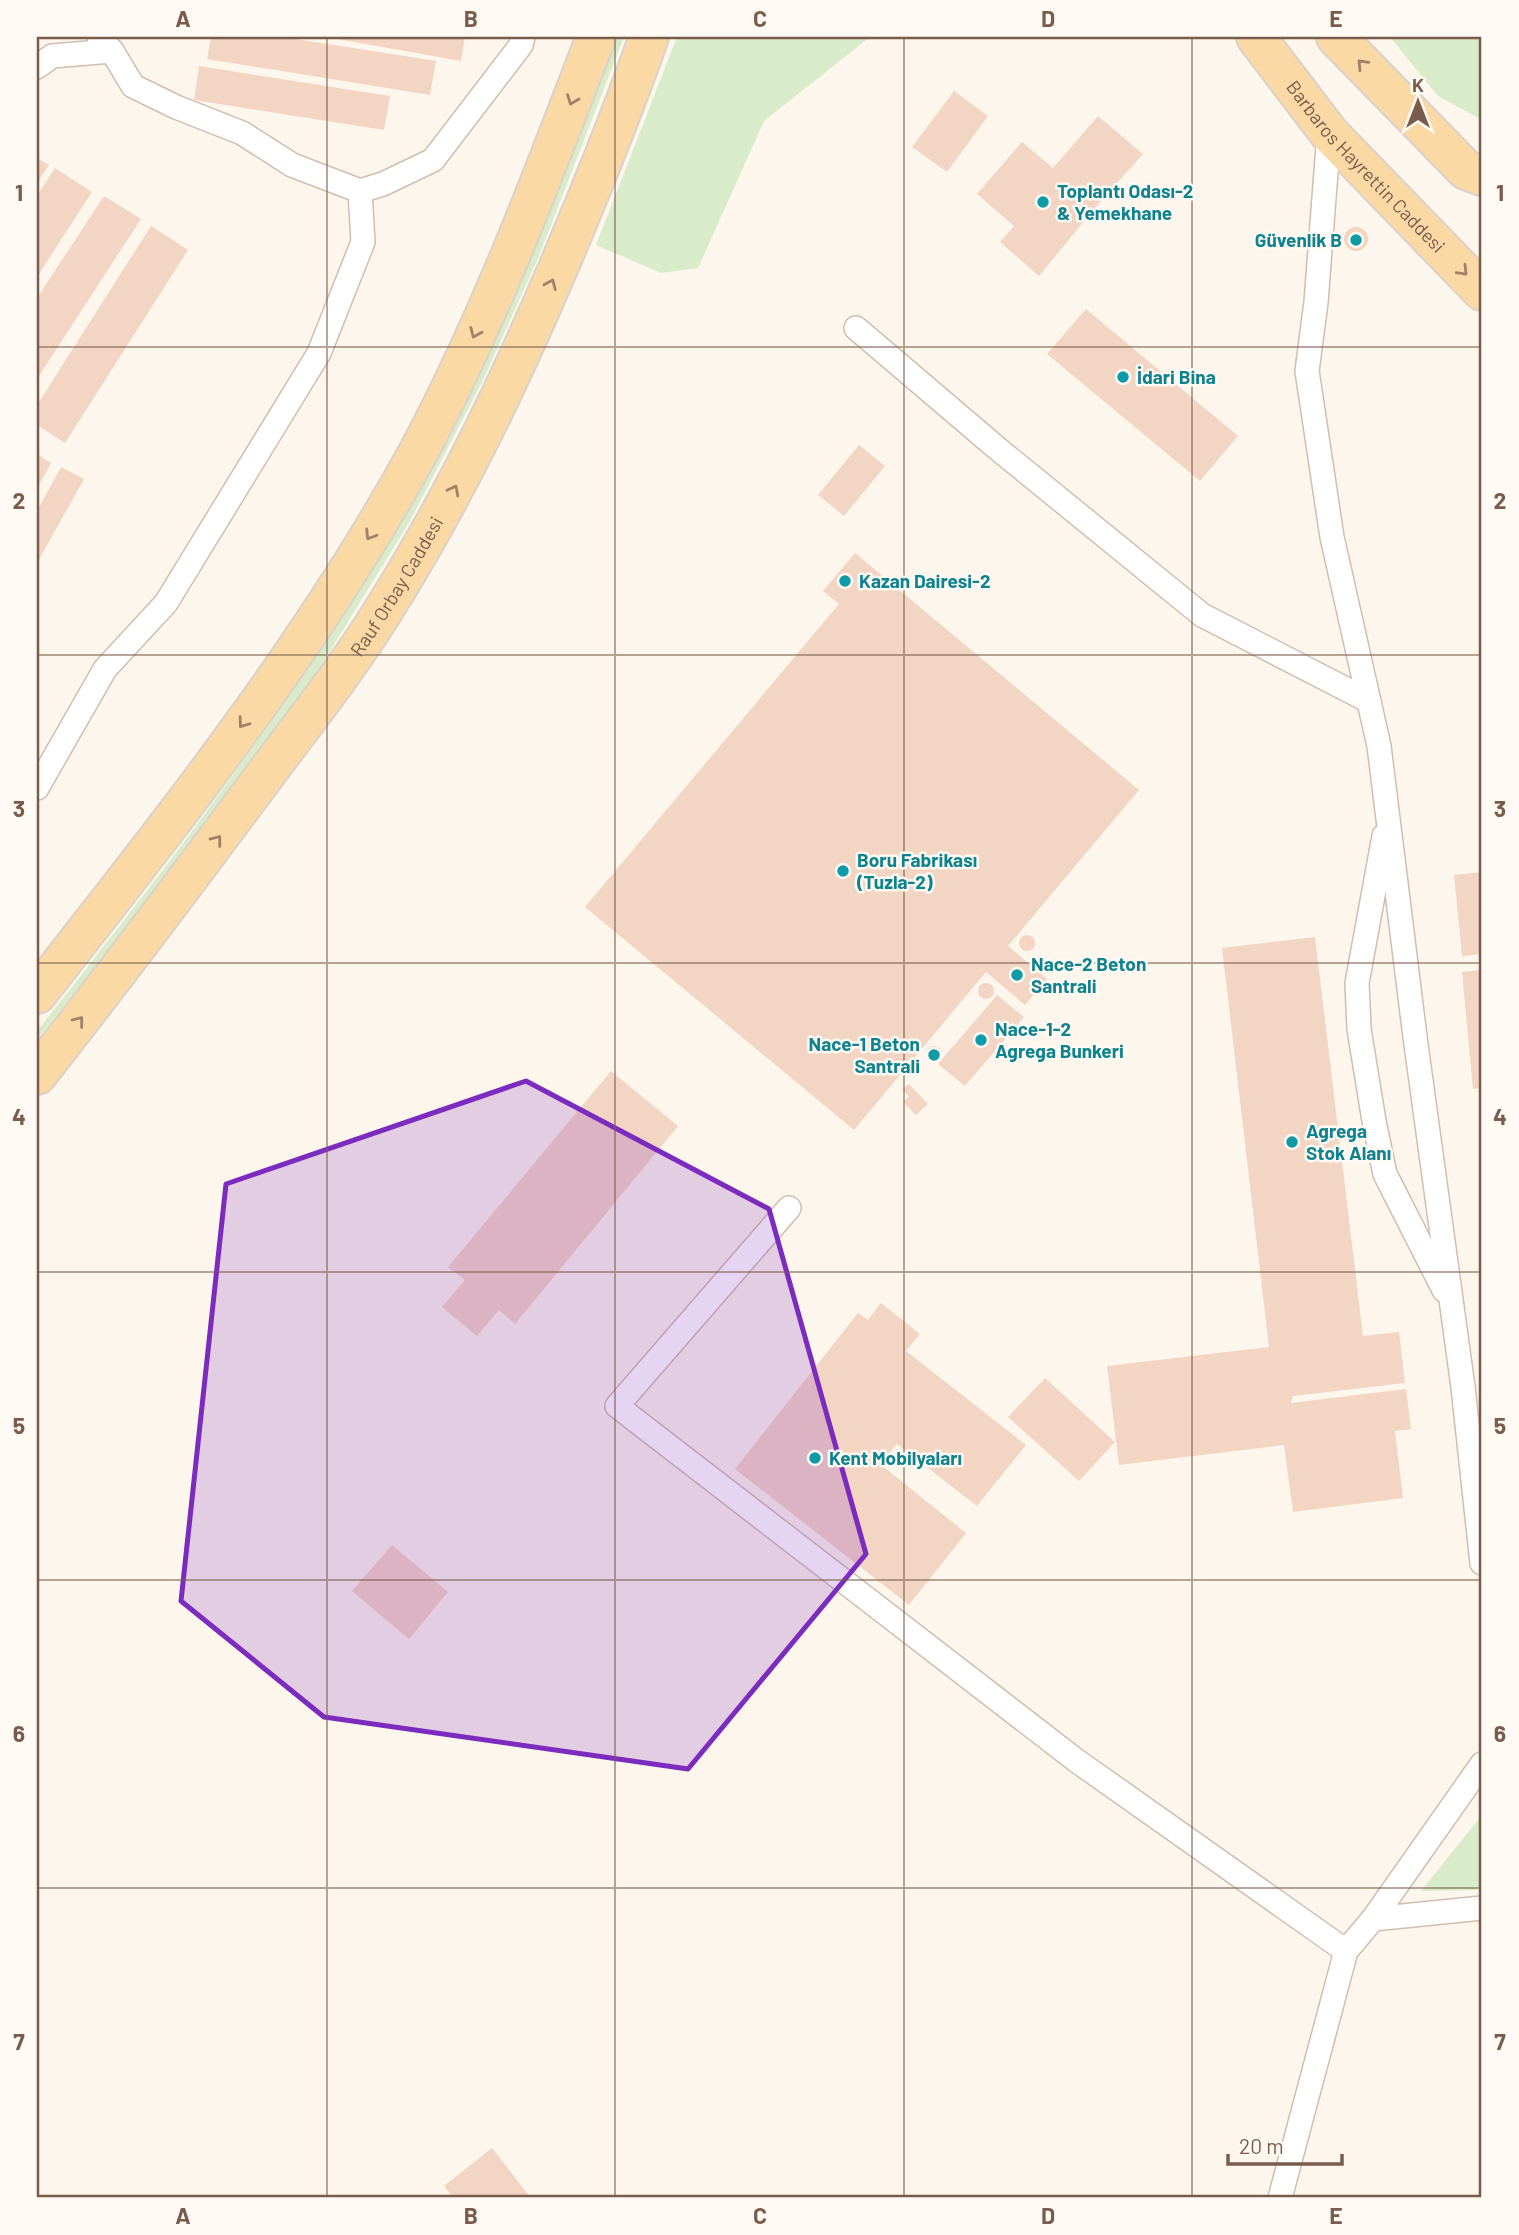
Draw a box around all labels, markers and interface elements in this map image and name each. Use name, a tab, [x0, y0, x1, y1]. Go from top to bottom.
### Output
text: A	[175, 4, 191, 32]
text: B	[464, 4, 478, 32]
text: C	[753, 4, 767, 32]
text: D	[1041, 4, 1055, 32]
text: E	[1329, 4, 1343, 32]
one-way arrow	[1358, 59, 1371, 72]
north arrow	[1382, 66, 1452, 136]
text: K	[1412, 73, 1424, 96]
street label: Barbaros Hayrettin Caddesi	[1282, 76, 1450, 257]
one-way arrow	[566, 94, 580, 106]
text: 1	[15, 178, 23, 206]
text: 1	[1496, 178, 1504, 206]
place label: Toplantı Odası-2 & Yemekhane	[1057, 179, 1194, 224]
marker: Toplantı Odası-2 & Yemekhane	[1035, 194, 1051, 210]
place label: Güvenlik B	[1255, 228, 1342, 251]
marker: Güvenlik B	[1348, 232, 1364, 248]
one-way arrow	[1454, 263, 1467, 276]
one-way arrow	[543, 279, 557, 291]
one-way arrow	[469, 326, 483, 338]
place label: İdari Bina	[1137, 365, 1216, 388]
marker: İdari Bina	[1115, 369, 1131, 385]
one-way arrow	[446, 485, 460, 497]
text: 2	[13, 486, 25, 514]
text: 2	[1494, 486, 1506, 514]
street label: Rauf Orbay Caddesi	[345, 512, 447, 660]
one-way arrow	[365, 527, 378, 540]
place label: Kazan Dairesi-2	[859, 569, 991, 592]
marker: Kazan Dairesi-2	[837, 573, 853, 589]
one-way arrow	[239, 715, 251, 728]
text: 3	[13, 794, 25, 822]
text: 3	[1494, 794, 1506, 822]
one-way arrow	[209, 835, 221, 848]
place label: Boru Fabrikası (Tuzla-2)	[856, 848, 977, 893]
marker: Boru Fabrikası (Tuzla-2)	[835, 863, 851, 879]
place label: Nace-2 Beton Santrali	[1031, 952, 1146, 997]
marker: Nace-2 Beton Santrali	[1009, 967, 1025, 983]
one-way arrow	[71, 1016, 83, 1029]
place label: Nace-1-2 Agrega Bunkeri	[995, 1017, 1124, 1062]
place label: Nace-1 Beton Santrali	[809, 1032, 920, 1077]
marker: Nace-1-2 Agrega Bunkeri	[973, 1032, 989, 1048]
marker: Nace-1 Beton Santrali	[926, 1047, 942, 1063]
text: 4	[12, 1102, 26, 1130]
text: 4	[1493, 1102, 1507, 1130]
place label: Agrega Stok Alanı	[1306, 1119, 1391, 1164]
marker: Agrega Stok Alanı	[1284, 1134, 1300, 1150]
text: 5	[13, 1411, 25, 1439]
text: 5	[1494, 1411, 1506, 1439]
place label: Kent Mobilyaları	[829, 1446, 962, 1469]
marker: Kent Mobilyaları	[807, 1450, 823, 1466]
text: 6	[13, 1719, 25, 1747]
text: 6	[1494, 1719, 1506, 1747]
text: 7	[13, 2027, 25, 2055]
text: 7	[1494, 2027, 1506, 2055]
scale bar	[1228, 2123, 1342, 2167]
text: 20 m	[1239, 2133, 1284, 2158]
text: A	[175, 2201, 191, 2229]
text: B	[464, 2201, 478, 2229]
text: C	[753, 2201, 767, 2229]
text: D	[1041, 2201, 1055, 2229]
text: E	[1329, 2201, 1343, 2229]

